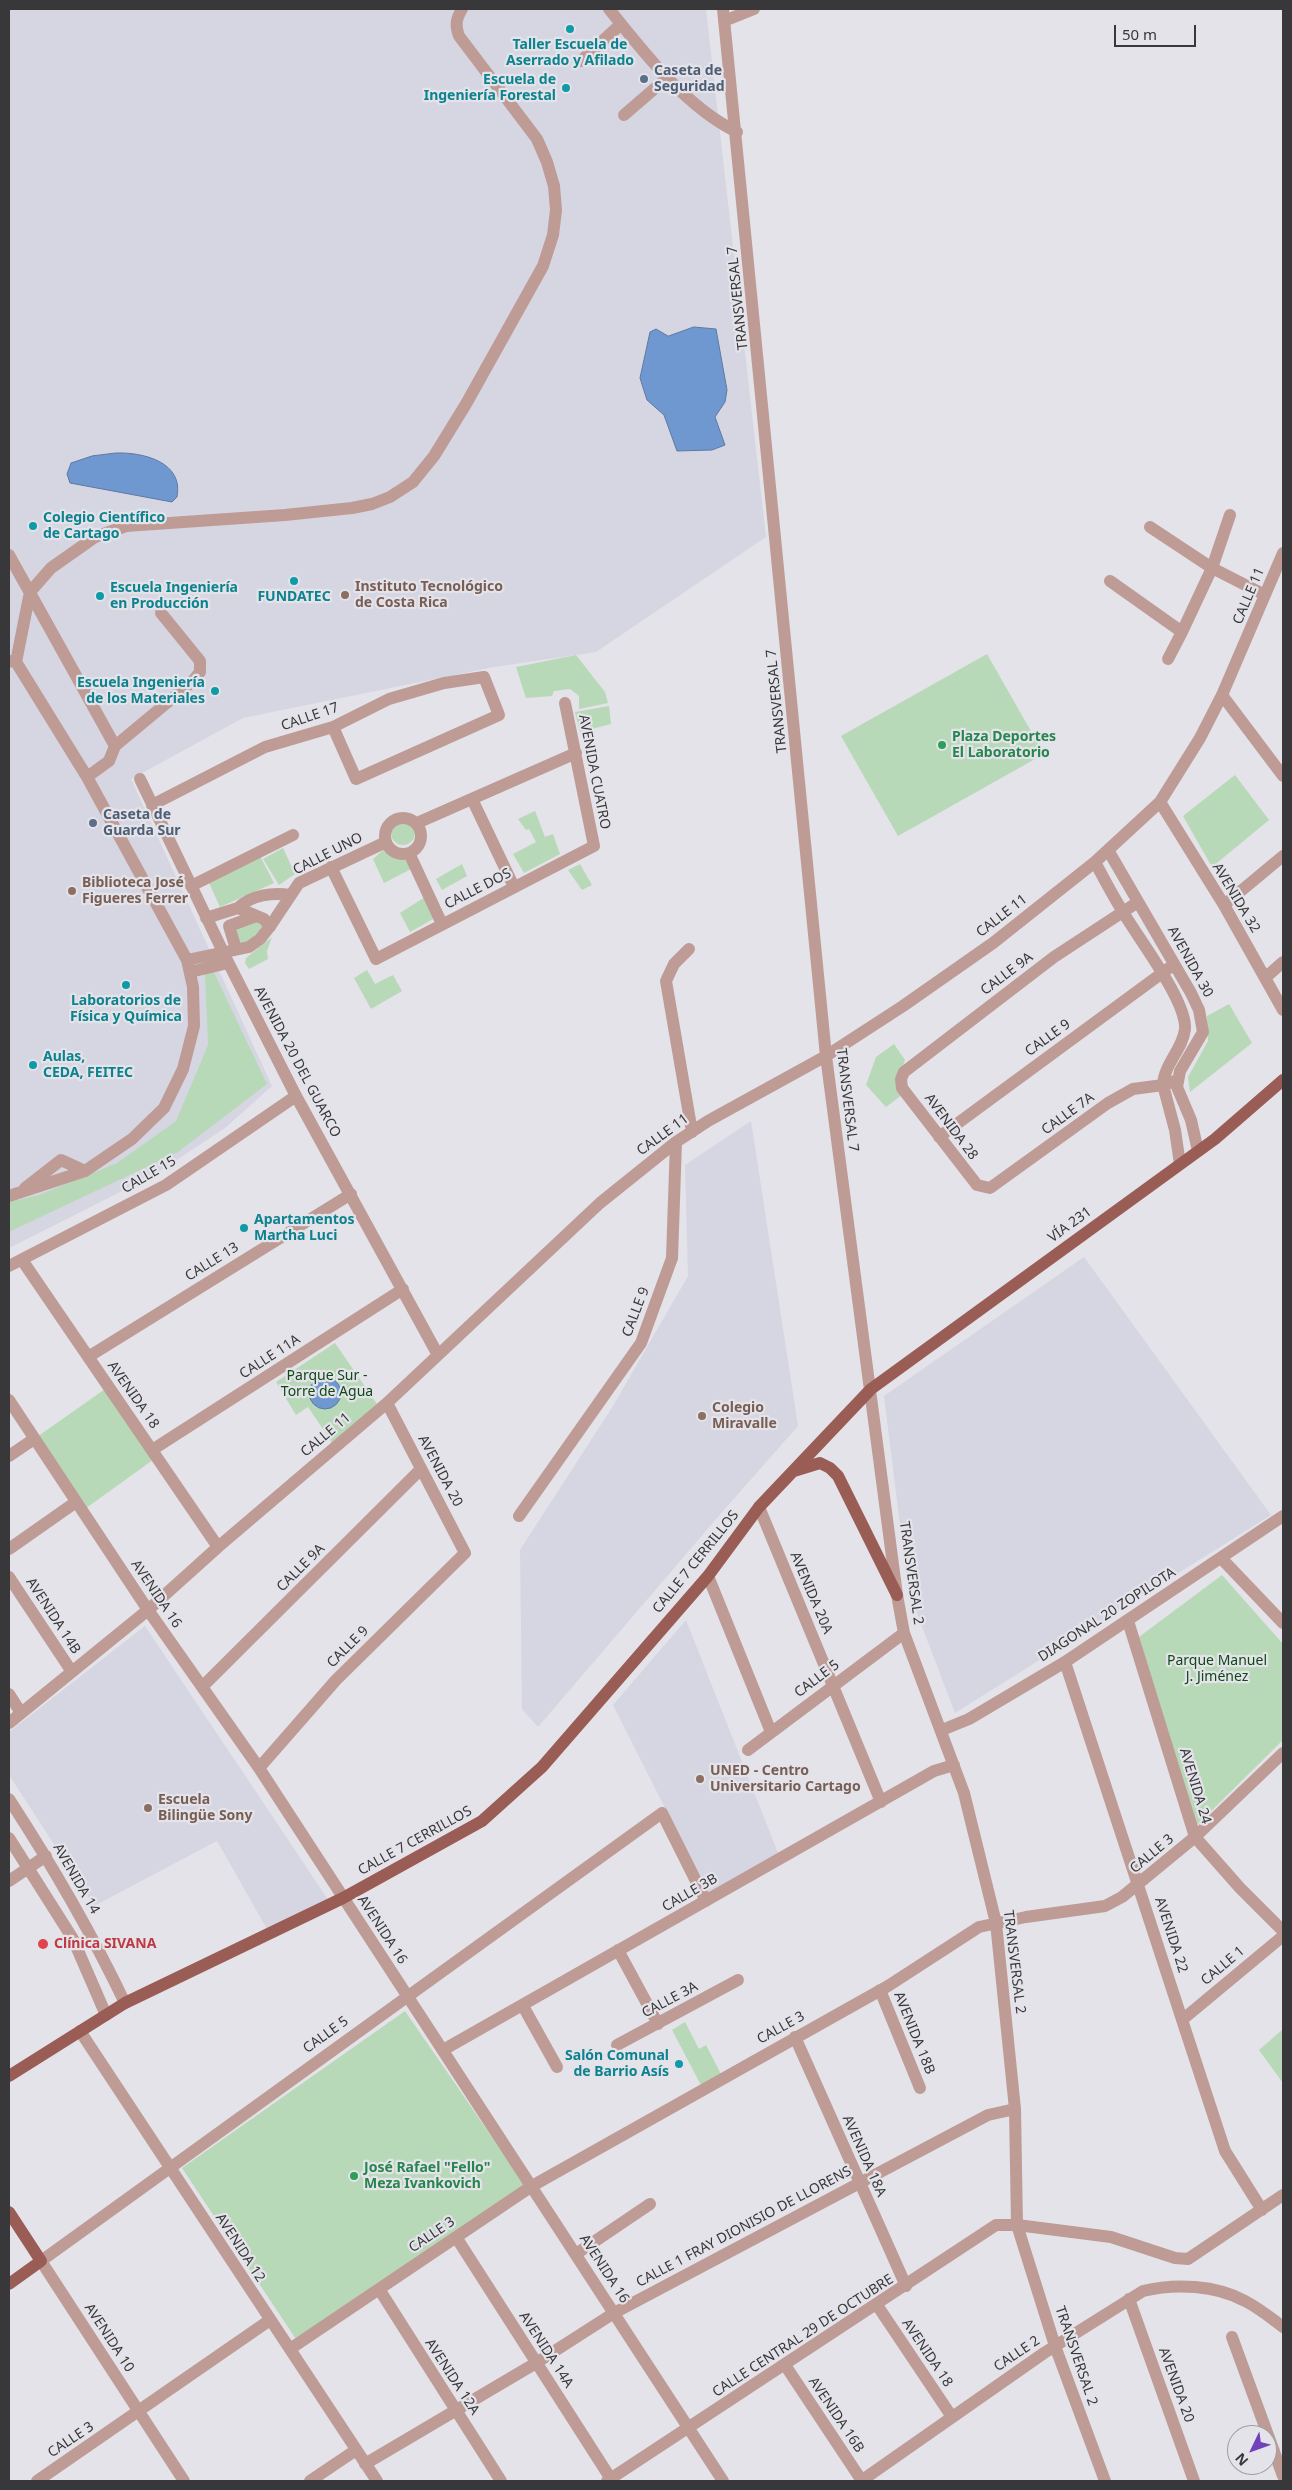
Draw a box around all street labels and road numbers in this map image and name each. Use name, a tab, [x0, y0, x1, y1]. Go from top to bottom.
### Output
street label: TRANSVERSAL 7	[724, 245, 752, 351]
street label: CALLE 11	[1230, 565, 1268, 627]
street label: TRANSVERSAL 7	[763, 648, 791, 754]
street label: CALLE 17	[279, 699, 341, 735]
street label: AVENIDA CUATRO	[575, 713, 613, 831]
street label: CALLE UNO	[290, 829, 366, 879]
street label: AVENIDA 32	[1209, 860, 1263, 936]
street label: CALLE DOS	[442, 865, 514, 913]
street label: CALLE 11	[973, 891, 1031, 941]
street label: AVENIDA 30	[1164, 924, 1216, 1000]
street label: CALLE 9A	[978, 949, 1036, 999]
street label: AVENIDA 20 DEL GUARCO	[250, 984, 344, 1140]
street label: CALLE 9	[1022, 1016, 1074, 1060]
street label: TRANSVERSAL 7	[832, 1047, 862, 1153]
street label: CALLE 7A	[1038, 1089, 1098, 1139]
street label: AVENIDA 28	[921, 1091, 981, 1163]
street label: CALLE 11	[634, 1111, 692, 1159]
street label: CALLE 15	[119, 1153, 179, 1197]
street label: VÍA 231	[1045, 1204, 1095, 1246]
street label: CALLE 13	[182, 1239, 242, 1285]
street label: CALLE 9	[619, 1285, 653, 1339]
street label: CALLE 11A	[237, 1331, 303, 1383]
street label: AVENIDA 18	[104, 1358, 162, 1432]
street label: CALLE 11	[298, 1409, 354, 1461]
street label: AVENIDA 20	[414, 1432, 466, 1510]
street label: CALLE 7 CERRILLOS	[649, 1507, 743, 1617]
street label: TRANSVERSAL 2	[895, 1520, 927, 1626]
street label: CALLE 9A	[274, 1541, 328, 1595]
street label: AVENIDA 20A	[786, 1549, 836, 1637]
street label: AVENIDA 16	[127, 1557, 185, 1631]
street label: DIAGONAL 20 ZOPILOTA	[1035, 1564, 1179, 1666]
street label: AVENIDA 14B	[22, 1575, 84, 1657]
street label: CALLE 9	[324, 1623, 372, 1671]
street label: CALLE 5	[791, 1657, 843, 1701]
street label: AVENIDA 24	[1175, 1746, 1215, 1826]
street label: CALLE 7 CERRILLOS	[355, 1803, 475, 1879]
street label: CALLE 3	[1127, 1831, 1177, 1877]
street label: AVENIDA 14	[49, 1841, 103, 1917]
street label: CALLE 3B	[659, 1870, 721, 1916]
street label: AVENIDA 16	[354, 1893, 410, 1967]
street label: AVENIDA 22	[1151, 1895, 1191, 1975]
street label: TRANSVERSAL 2	[999, 1909, 1029, 2015]
street label: CALLE 1	[1198, 1943, 1248, 1989]
street label: CALLE 3A	[639, 1978, 701, 2022]
street label: AVENIDA 18B	[890, 1989, 938, 2077]
street label: CALLE 3	[754, 2008, 808, 2048]
street label: CALLE 5	[300, 2013, 352, 2057]
street label: AVENIDA 18A	[839, 2113, 889, 2199]
street label: CALLE 1 FRAY DIONISIO DE LLORENS	[634, 2163, 854, 2291]
street label: AVENIDA 12	[212, 2211, 268, 2285]
street label: CALLE 3	[406, 2214, 458, 2256]
street label: AVENIDA 16	[576, 2232, 632, 2306]
street label: CALLE CENTRAL 29 DE OCTUBRE	[709, 2271, 897, 2401]
street label: AVENIDA 10	[81, 2301, 137, 2375]
street label: TRANSVERSAL 2	[1051, 2304, 1101, 2408]
street label: AVENIDA 14A	[515, 2309, 577, 2391]
street label: AVENIDA 18	[898, 2316, 956, 2390]
street label: CALLE 2	[991, 2333, 1043, 2375]
street label: AVENIDA 12A	[421, 2336, 483, 2418]
street label: AVENIDA 20	[1155, 2345, 1197, 2425]
street label: AVENIDA 16B	[805, 2374, 867, 2456]
street label: CALLE 3	[45, 2419, 97, 2461]

